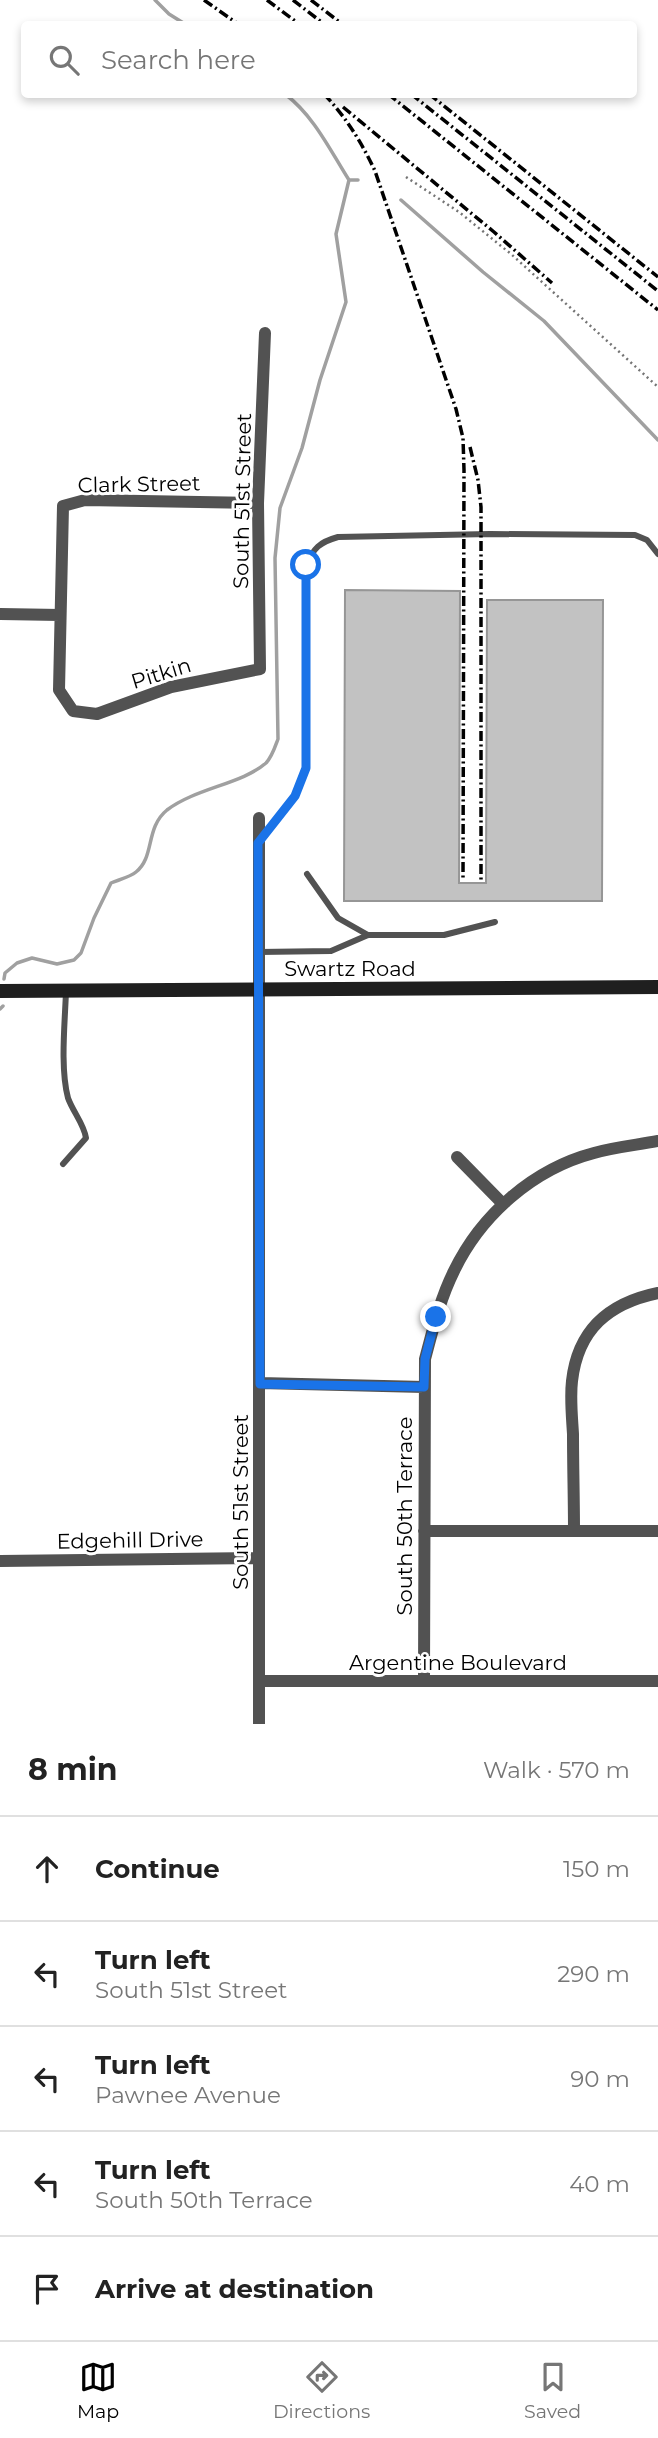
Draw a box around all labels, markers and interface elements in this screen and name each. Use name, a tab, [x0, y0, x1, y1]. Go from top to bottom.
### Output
search box	[21, 21, 637, 98]
icon: search	[45, 41, 83, 79]
text: Search here	[101, 44, 256, 76]
street label: South 51st Street	[228, 413, 256, 589]
street label: Clark Street	[77, 470, 201, 498]
route start	[290, 549, 321, 580]
street label: Pitkin	[128, 652, 194, 694]
street label: Swartz Road	[284, 956, 416, 981]
route end	[420, 1301, 451, 1332]
street label: South 51st Street	[228, 1414, 253, 1590]
street label: South 50th Terrace	[392, 1417, 417, 1615]
street label: Edgehill Drive	[56, 1526, 204, 1554]
street label: Argentine Boulevard	[349, 1650, 567, 1675]
text: 8 min	[28, 1751, 118, 1788]
text: Walk · 570 m	[483, 1756, 630, 1784]
icon: ahead	[28, 1850, 66, 1888]
text: Continue	[95, 1853, 220, 1885]
text: 150 m	[563, 1855, 630, 1883]
text: Turn left	[95, 1944, 211, 1976]
icon: left	[28, 1955, 66, 1993]
text: 290 m	[557, 1960, 630, 1988]
text: South 51st Street	[95, 1976, 287, 2004]
text: Turn left	[95, 2049, 211, 2081]
icon: left	[28, 2060, 66, 2098]
text: 90 m	[570, 2065, 630, 2093]
text: Pawnee Avenue	[95, 2081, 281, 2109]
text: Turn left	[95, 2154, 211, 2186]
icon: left	[28, 2165, 66, 2203]
text: 40 m	[569, 2170, 630, 2198]
text: South 50th Terrace	[95, 2186, 313, 2214]
icon: arrive	[28, 2270, 66, 2308]
text: Arrive at destination	[95, 2273, 374, 2305]
tab: Map	[77, 2358, 119, 2423]
tab: Directions	[273, 2358, 370, 2423]
tab: Saved	[524, 2358, 581, 2423]

